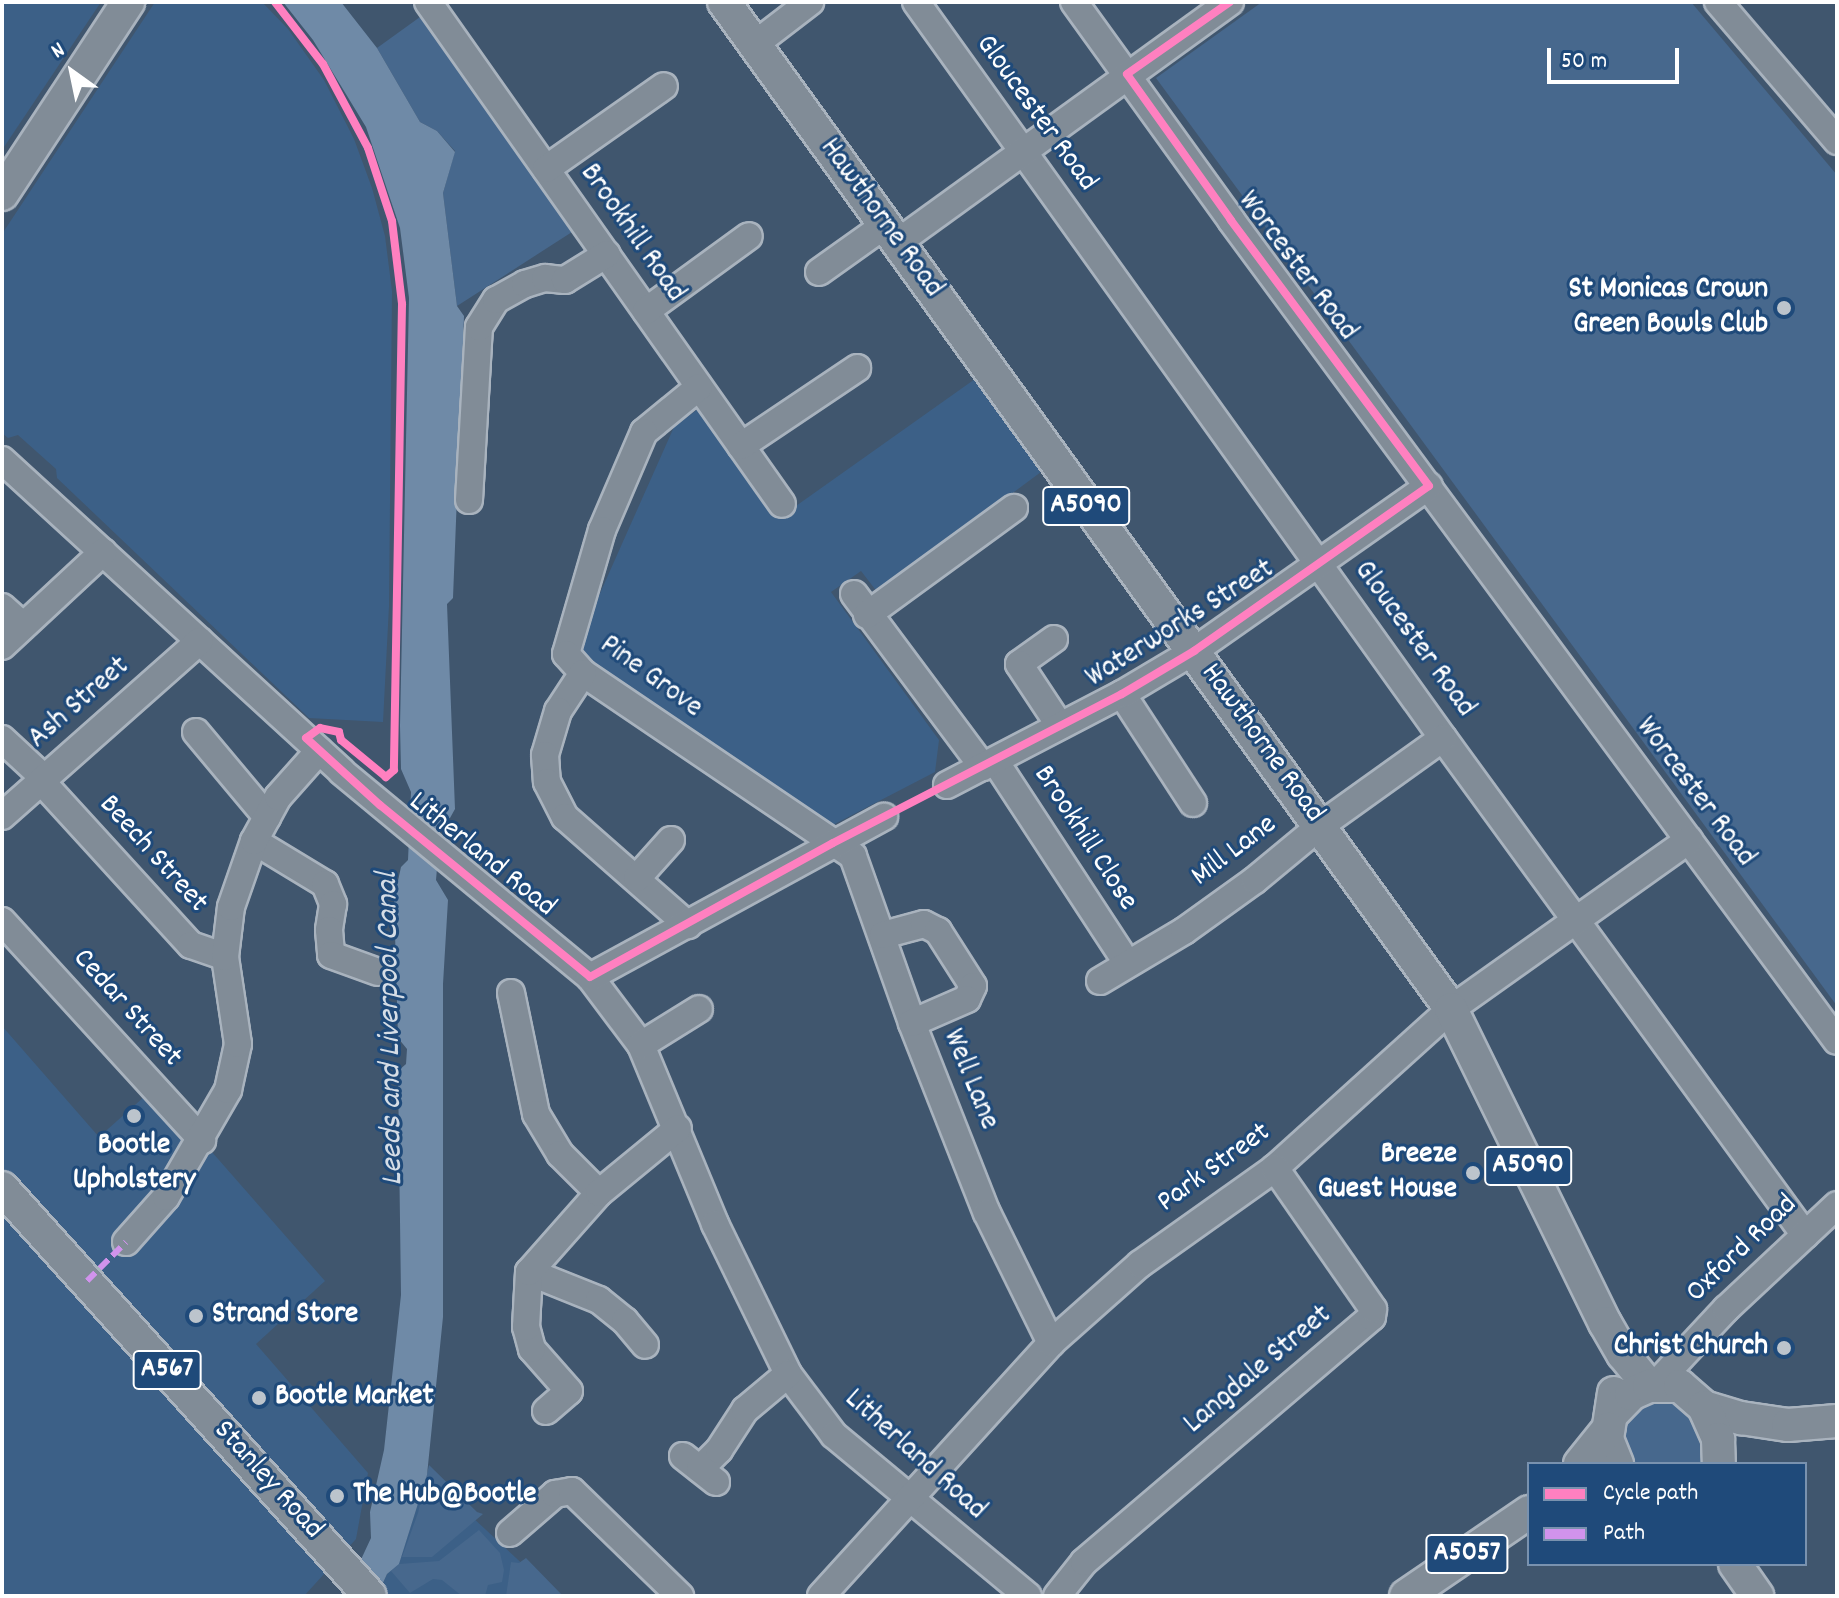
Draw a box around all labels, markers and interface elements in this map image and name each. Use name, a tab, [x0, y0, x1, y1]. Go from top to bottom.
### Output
street label: Gloucester Road	[966, 29, 1104, 199]
north arrow	[32, 32, 112, 112]
scale bar	[1551, 32, 1683, 82]
text: N	[46, 35, 72, 67]
text: 50 m	[1561, 45, 1607, 79]
street label: Hawthorne Road	[810, 132, 950, 306]
street label: Brookhill Road	[570, 158, 692, 310]
street label: Worcester Road	[1228, 185, 1364, 349]
place label: St Monicas Crown Green Bowls Club	[1568, 273, 1768, 344]
marker: St Monicas Crown Green Bowls Club	[1775, 299, 1793, 317]
road number: A5090	[1042, 482, 1130, 530]
street label: Waterworks Street	[1080, 553, 1282, 697]
street label: Gloucester Road	[1344, 555, 1482, 725]
street label: Pine Grove	[592, 629, 708, 727]
street label: Ash Street	[22, 650, 138, 758]
street label: Hawthorne Road	[1191, 657, 1331, 831]
street label: Worcester Road	[1626, 711, 1762, 875]
street label: Brookhill Close	[1024, 760, 1144, 918]
street label: Litherland Road	[400, 786, 562, 926]
street label: Beech Street	[90, 789, 214, 921]
street label: Mill Lane	[1185, 808, 1285, 896]
water label: Leeds and Liverpool Canal	[370, 872, 414, 1186]
street label: Cedar Street	[63, 942, 189, 1076]
street label: Well Lane	[933, 1025, 1005, 1135]
marker: Bootle Upholstery	[125, 1107, 143, 1125]
street label: Park Street	[1151, 1116, 1279, 1222]
place label: Bootle Upholstery	[73, 1129, 195, 1200]
place label: Breeze Guest House	[1318, 1138, 1457, 1208]
road number: A5090	[1484, 1142, 1572, 1190]
marker: Breeze Guest House	[1464, 1164, 1482, 1182]
street label: Oxford Road	[1680, 1188, 1806, 1312]
place label: Strand Store	[212, 1298, 358, 1334]
street label: Langdale Street	[1178, 1299, 1340, 1443]
marker: Strand Store	[187, 1307, 205, 1325]
place label: Christ Church	[1614, 1330, 1768, 1366]
marker: Christ Church	[1775, 1339, 1793, 1357]
road number: A567	[131, 1346, 203, 1394]
place label: Bootle Market	[275, 1380, 434, 1416]
street label: Litherland Road	[835, 1383, 993, 1529]
marker: Bootle Market	[250, 1389, 268, 1407]
street label: Stanley Road	[204, 1414, 330, 1548]
legend	[1527, 1462, 1807, 1566]
text: Cycle path	[1603, 1477, 1698, 1511]
place label: The Hub@Bootle	[353, 1478, 536, 1514]
marker: The Hub@Bootle	[328, 1487, 346, 1505]
text: Path	[1603, 1517, 1645, 1551]
road number: A5057	[1425, 1530, 1509, 1578]

